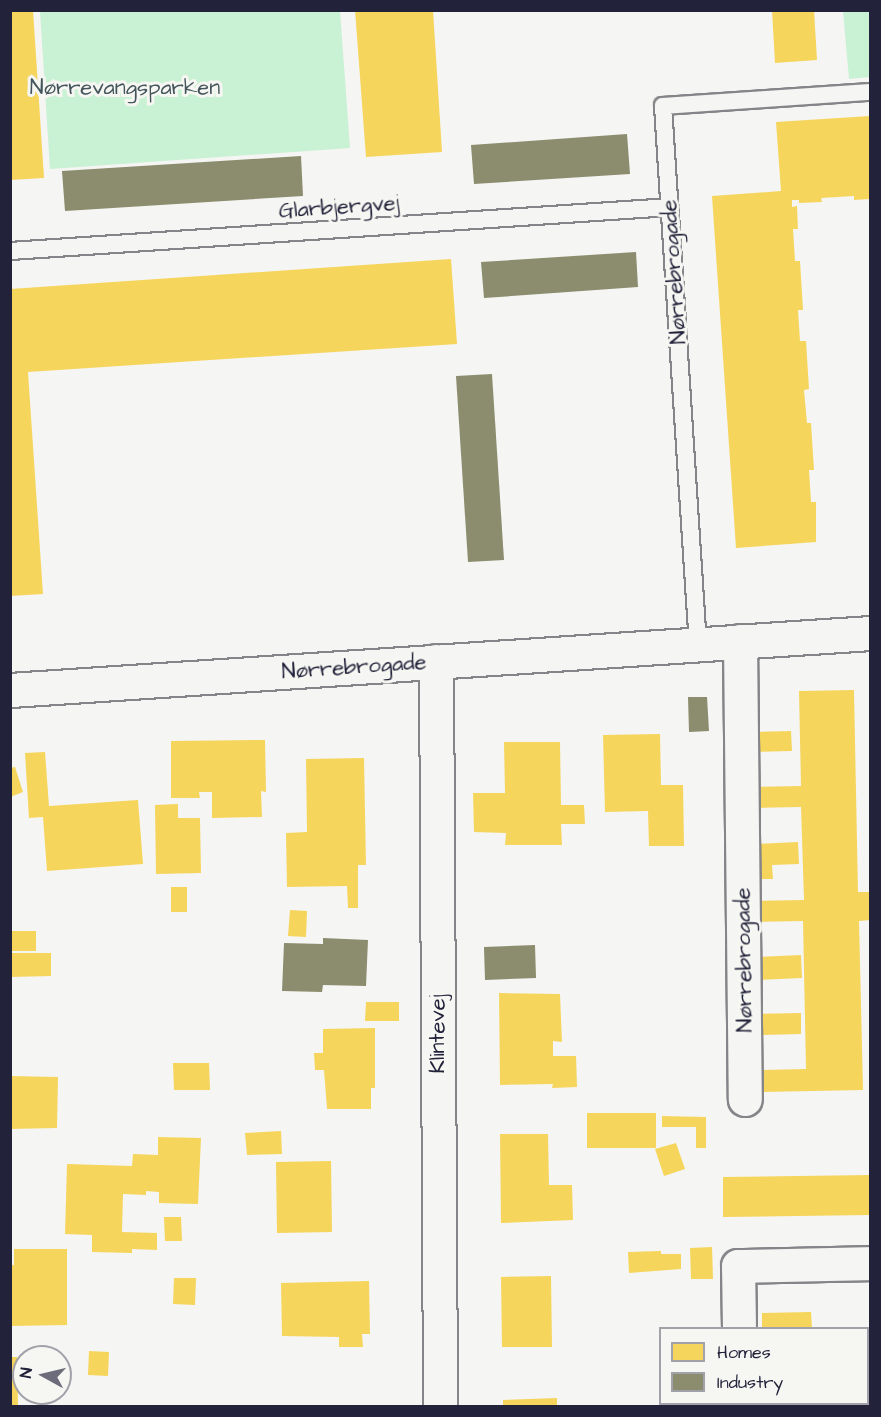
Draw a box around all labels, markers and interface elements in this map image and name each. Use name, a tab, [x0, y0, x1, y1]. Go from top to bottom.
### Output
park label: Nørrevangsparken	[30, 75, 220, 101]
street label: Glarbjergvej	[278, 190, 400, 224]
street label: Nørrebrogade	[656, 199, 692, 345]
street label: Nørrebrogade	[281, 649, 427, 685]
street label: Nørrebrogade	[730, 887, 758, 1033]
street label: Klintevej	[425, 994, 451, 1074]
legend	[659, 1327, 869, 1405]
text: Homes	[717, 1340, 771, 1365]
north arrow	[12, 1345, 72, 1405]
text: N	[15, 1366, 38, 1379]
text: Industry	[717, 1370, 783, 1395]

